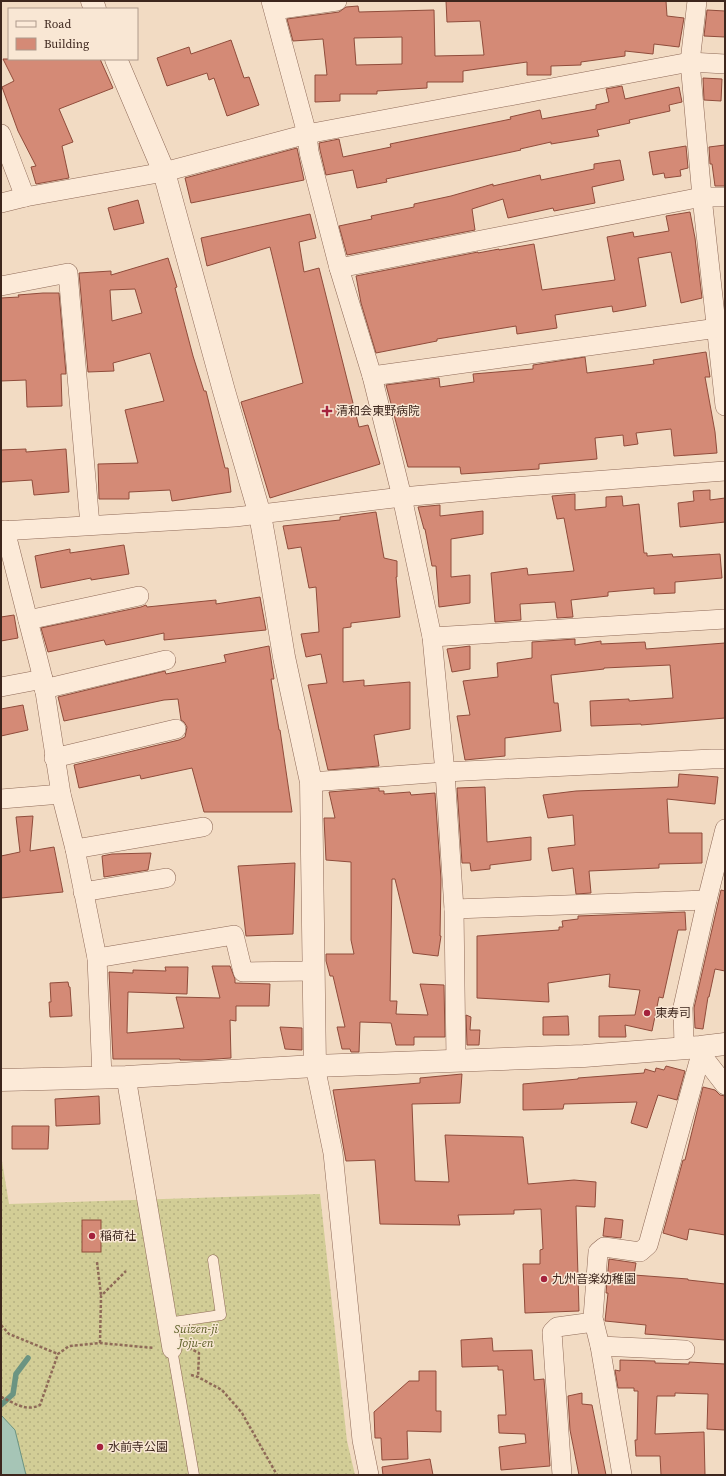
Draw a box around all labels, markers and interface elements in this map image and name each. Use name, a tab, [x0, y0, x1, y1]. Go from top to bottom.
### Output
legend	[8, 8, 138, 60]
text: Road	[44, 16, 71, 32]
text: Building	[44, 36, 89, 52]
place label: 清和会東野病院	[336, 403, 420, 419]
marker: 清和会東野病院	[321, 405, 333, 417]
place label: 東寿司	[655, 1005, 691, 1021]
marker: 東寿司	[642, 1008, 652, 1018]
place label: 稲荷社	[100, 1228, 136, 1244]
marker: 稲荷社	[87, 1231, 97, 1241]
place label: 九州音楽幼稚園	[552, 1271, 636, 1287]
marker: 九州音楽幼稚園	[539, 1274, 549, 1284]
park label: Suizen-ji Joju-en	[174, 1321, 218, 1351]
place label: 水前寺公園	[108, 1439, 168, 1455]
marker: 水前寺公園	[95, 1442, 105, 1452]

